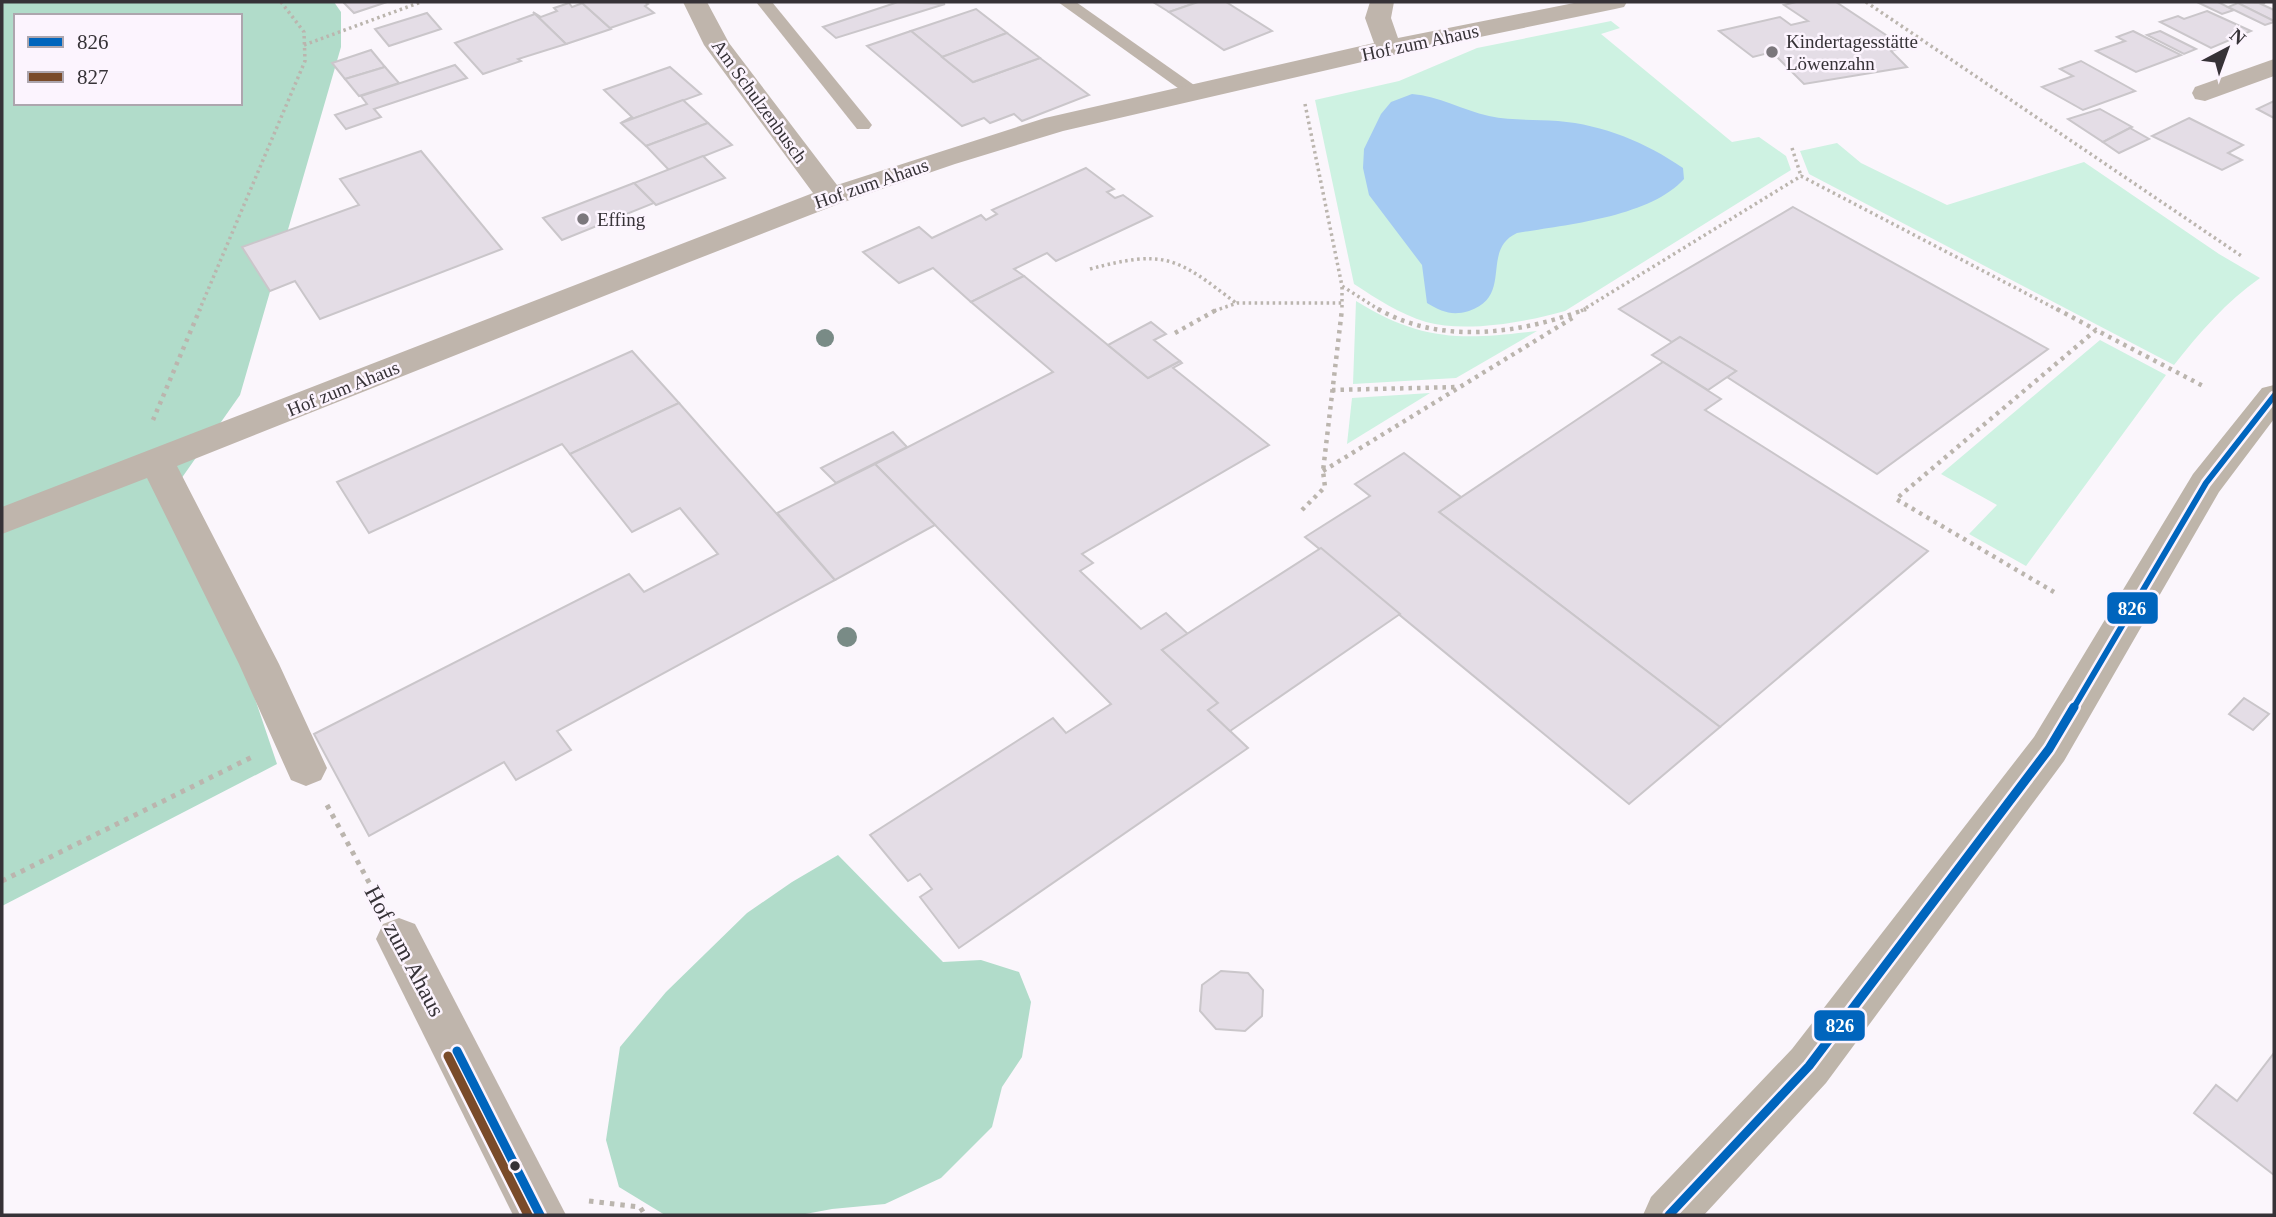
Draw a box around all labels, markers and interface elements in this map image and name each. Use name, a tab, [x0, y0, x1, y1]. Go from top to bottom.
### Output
legend	[14, 14, 242, 105]
north arrow	[2192, 14, 2262, 84]
street label: Hof zum Ahaus	[1360, 20, 1481, 65]
text: N	[2226, 24, 2250, 49]
text: 826	[77, 30, 109, 54]
place label: Kindertagesstätte Löwenzahn	[1786, 31, 1918, 74]
street label: Am Schulzenbusch	[708, 36, 812, 167]
marker: Kindertagesstätte Löwenzahn	[1764, 44, 1780, 60]
text: 827	[77, 65, 109, 89]
street label: Hof zum Ahaus	[811, 154, 931, 213]
place label: Effing	[597, 209, 646, 230]
marker: Effing	[575, 211, 591, 227]
street label: Hof zum Ahaus	[284, 356, 402, 421]
line badge: 826	[2106, 591, 2159, 625]
text: 826	[2118, 598, 2146, 619]
street label: Hof zum Ahaus	[360, 882, 450, 1021]
line badge: 826	[1813, 1009, 1866, 1042]
text: 826	[1826, 1015, 1854, 1036]
unlabelled marker	[508, 1159, 522, 1173]

